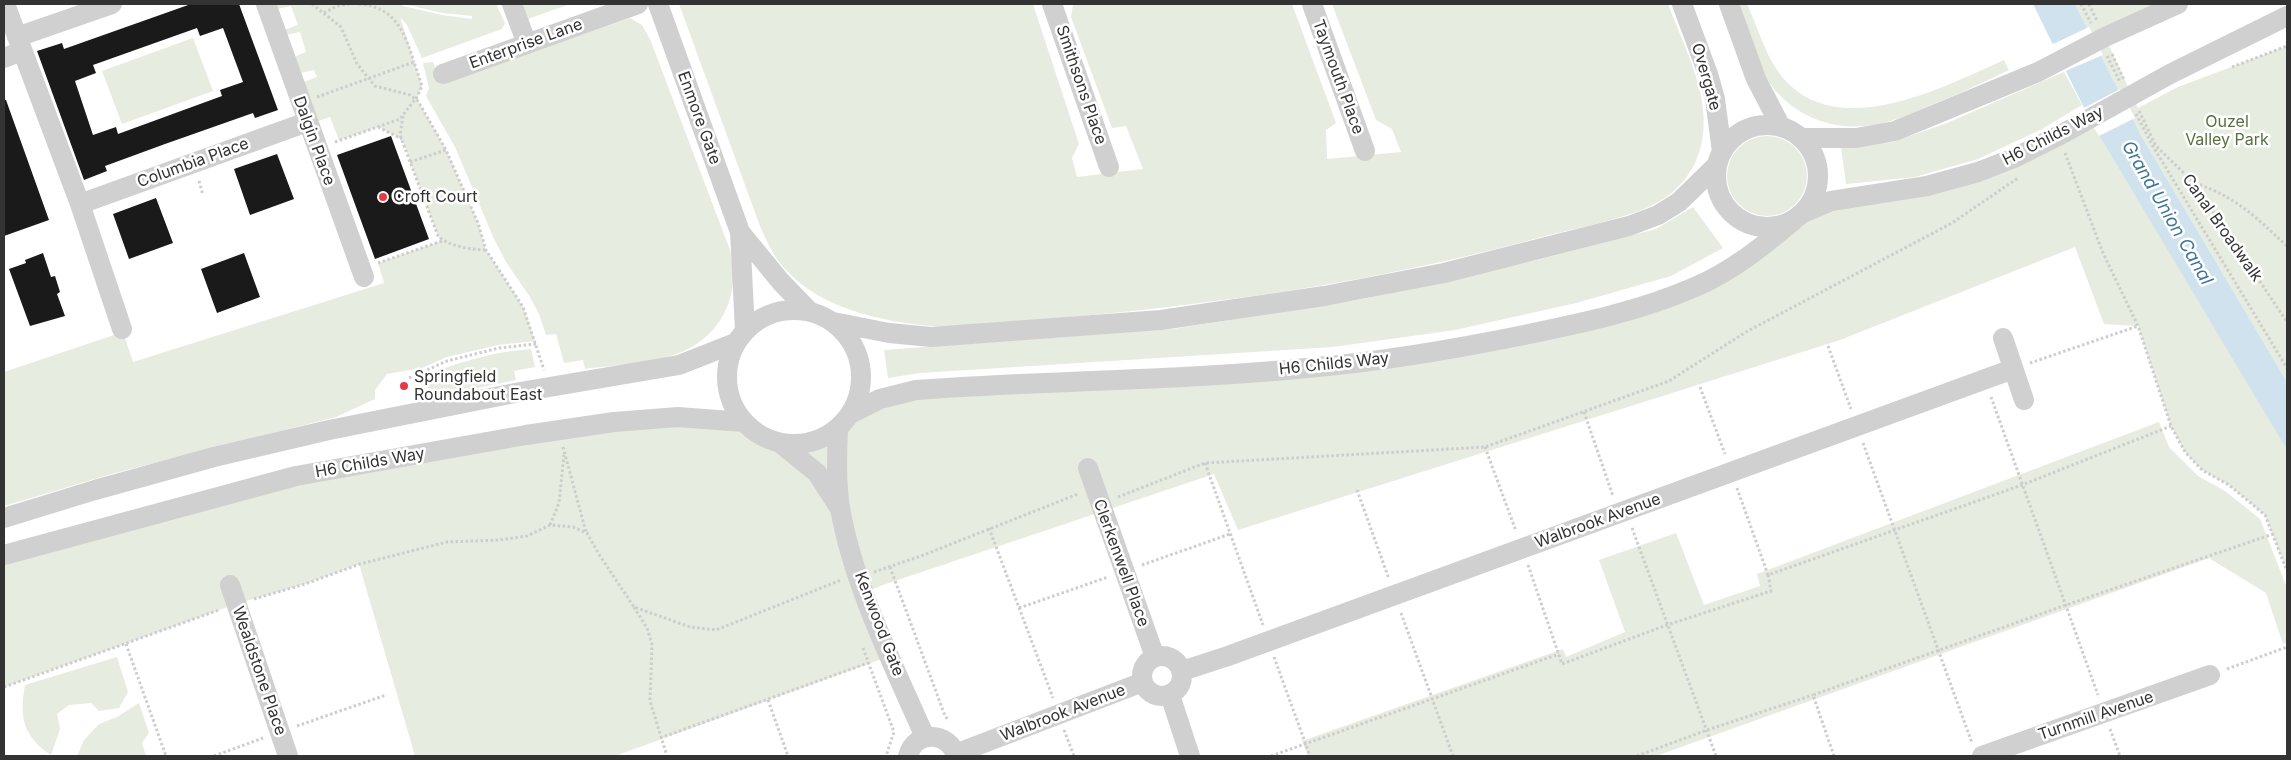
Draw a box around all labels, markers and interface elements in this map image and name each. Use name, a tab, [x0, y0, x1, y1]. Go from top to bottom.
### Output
street label: Enterprise Lane	[467, 15, 585, 73]
street label: Taymouth Place	[1308, 17, 1368, 137]
street label: Smithsons Place	[1052, 23, 1110, 147]
street label: Overgate	[1687, 41, 1725, 113]
street label: Enmore Gate	[673, 69, 725, 167]
street label: Dalgin Place	[289, 94, 339, 188]
street label: H6 Childs Way	[1999, 102, 2107, 170]
park label: Ouzel Valley Park	[2185, 112, 2269, 150]
street label: Columbia Place	[135, 134, 251, 192]
water label: Grand Union Canal	[2117, 137, 2217, 289]
street label: Canal Broadwalk	[2178, 170, 2266, 286]
place label: Croft Court	[393, 187, 477, 207]
marker: Croft Court	[377, 191, 389, 203]
street label: H6 Childs Way	[1278, 349, 1390, 379]
place label: Springfield Roundabout East	[414, 367, 542, 405]
marker: Springfield Roundabout East	[398, 380, 410, 392]
street label: H6 Childs Way	[314, 444, 426, 482]
street label: Walbrook Avenue	[1533, 489, 1663, 553]
street label: Clerkenwell Place	[1089, 497, 1153, 629]
street label: Kenwood Gate	[850, 569, 908, 679]
street label: Wealdstone Place	[228, 604, 290, 738]
street label: Walbrook Avenue	[998, 680, 1128, 746]
street label: Turnmill Avenue	[2036, 687, 2156, 745]

